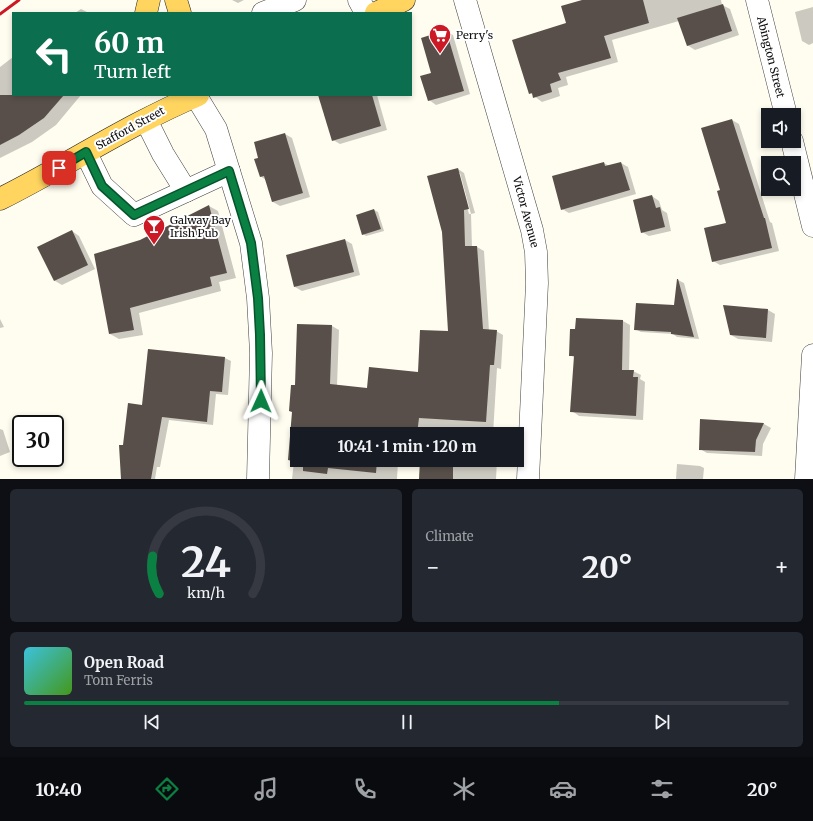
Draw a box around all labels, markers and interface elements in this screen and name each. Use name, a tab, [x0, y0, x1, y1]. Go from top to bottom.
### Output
street label: Abington Street	[754, 14, 788, 100]
supermarket icon: Perry's	[427, 22, 453, 55]
text: 60 m	[94, 25, 164, 61]
icon: left	[28, 28, 80, 80]
place label: Perry's	[456, 28, 493, 42]
text: Turn left	[94, 60, 171, 83]
street label: Stafford Street	[93, 103, 168, 153]
map controls	[761, 108, 801, 196]
button: sound	[761, 108, 801, 148]
pin	[42, 151, 76, 185]
button: search	[761, 156, 801, 196]
icon: arrive	[48, 157, 70, 179]
street label: Victor Avenue	[510, 174, 542, 249]
bar icon: Galway Bay Irish Pub	[141, 213, 167, 246]
place label: Galway Bay Irish Pub	[170, 213, 232, 240]
position arrow	[240, 380, 282, 422]
speed limit sign: 30	[12, 415, 64, 467]
text: 10:41 · 1 min · 120 m	[338, 437, 476, 456]
text: Climate	[426, 528, 474, 545]
text: 24	[181, 535, 231, 587]
text: 20°	[582, 548, 633, 586]
text: −	[426, 553, 440, 581]
text: +	[774, 553, 789, 581]
text: km/h	[187, 583, 225, 601]
text: Open Road	[84, 653, 164, 672]
text: Tom Ferris	[84, 672, 153, 689]
icon: previous	[141, 711, 163, 733]
icon: pause	[396, 711, 418, 733]
icon: next	[651, 711, 673, 733]
icon: directions	[153, 775, 181, 803]
icon: music	[252, 775, 280, 803]
icon: phone	[351, 775, 379, 803]
icon: climate	[450, 775, 478, 803]
icon: car	[549, 775, 577, 803]
icon: filters	[648, 775, 676, 803]
text: 10:40	[36, 778, 82, 801]
text: 20°	[747, 778, 777, 801]

